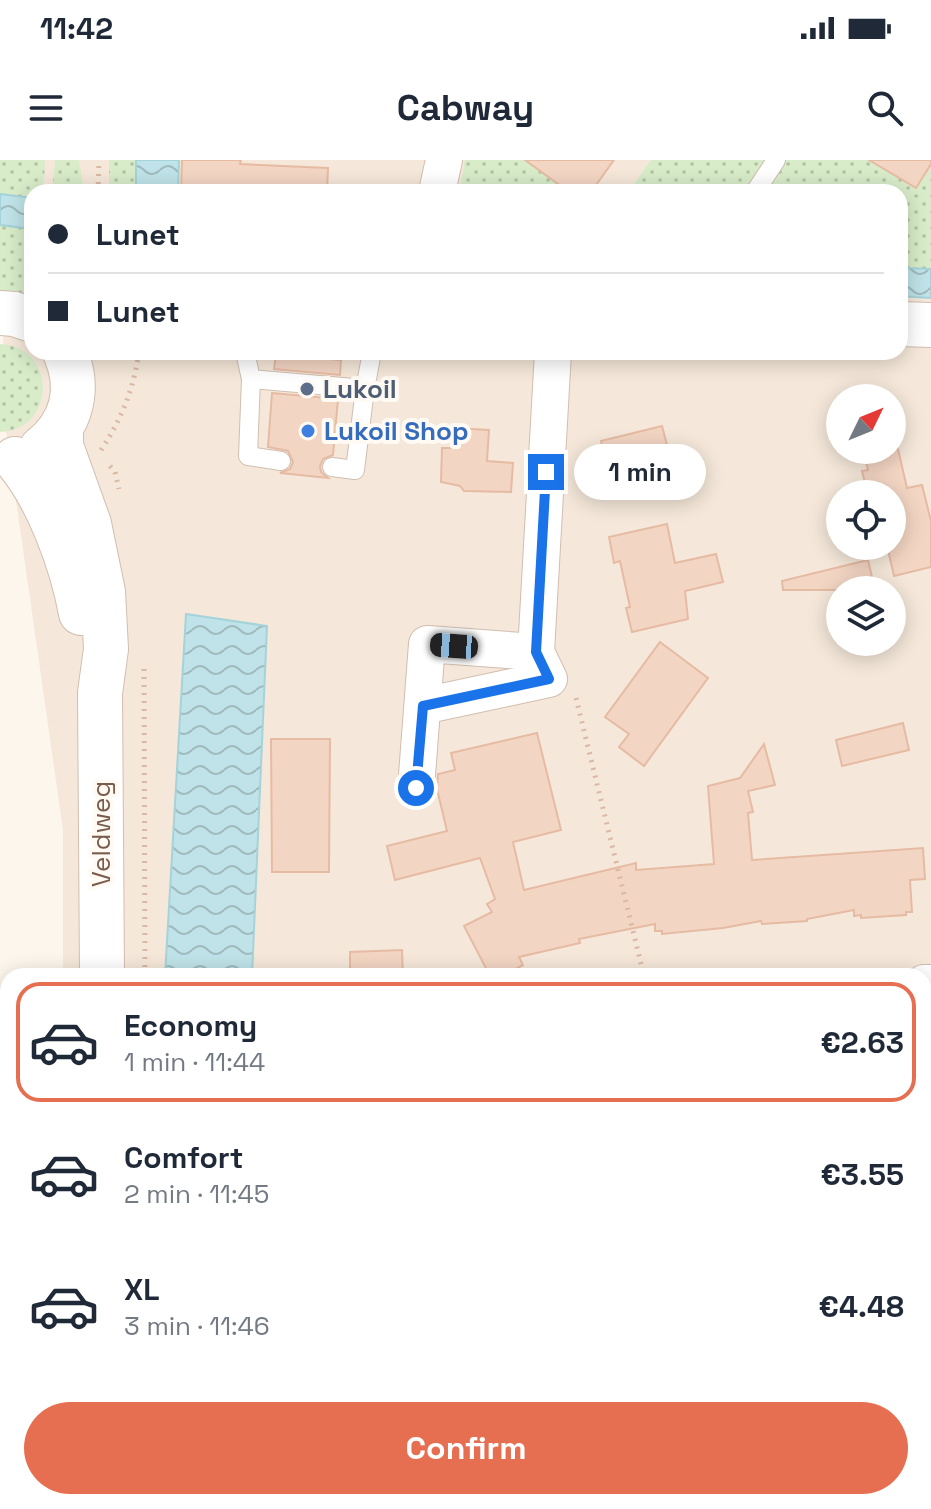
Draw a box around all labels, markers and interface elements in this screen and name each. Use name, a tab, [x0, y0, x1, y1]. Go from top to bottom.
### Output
text: 11:42	[40, 9, 113, 48]
text: Cabway	[397, 85, 534, 131]
icon: menu	[24, 86, 68, 130]
icon: search	[863, 86, 907, 130]
text: Lunet	[96, 215, 180, 254]
text: Lunet	[96, 292, 180, 331]
place label: Lukoil	[323, 372, 397, 406]
marker: Lukoil	[298, 380, 316, 398]
north arrow	[826, 384, 906, 464]
map controls	[826, 384, 906, 656]
place label: Lukoil Shop	[324, 414, 469, 448]
marker: Lukoil Shop	[299, 422, 317, 440]
callout: 1 min	[574, 444, 706, 500]
route end	[528, 454, 564, 490]
text: 1 min	[608, 455, 672, 489]
button: locate	[826, 480, 906, 560]
button: layers	[826, 576, 906, 656]
car	[429, 632, 479, 660]
route start	[398, 770, 434, 806]
street label: Veldweg	[84, 781, 118, 887]
icon: car	[28, 1006, 100, 1078]
text: Economy	[124, 1006, 257, 1045]
text: €2.63	[820, 1023, 904, 1062]
text: 1 min · 11:44	[124, 1045, 265, 1079]
icon: car	[28, 1138, 100, 1210]
text: Comfort	[124, 1138, 243, 1177]
text: €3.55	[820, 1155, 904, 1194]
text: 2 min · 11:45	[124, 1177, 269, 1211]
icon: car	[28, 1270, 100, 1342]
text: XL	[124, 1270, 160, 1309]
text: €4.48	[819, 1287, 904, 1326]
text: 3 min · 11:46	[124, 1309, 270, 1343]
button: Confirm	[24, 1402, 908, 1494]

